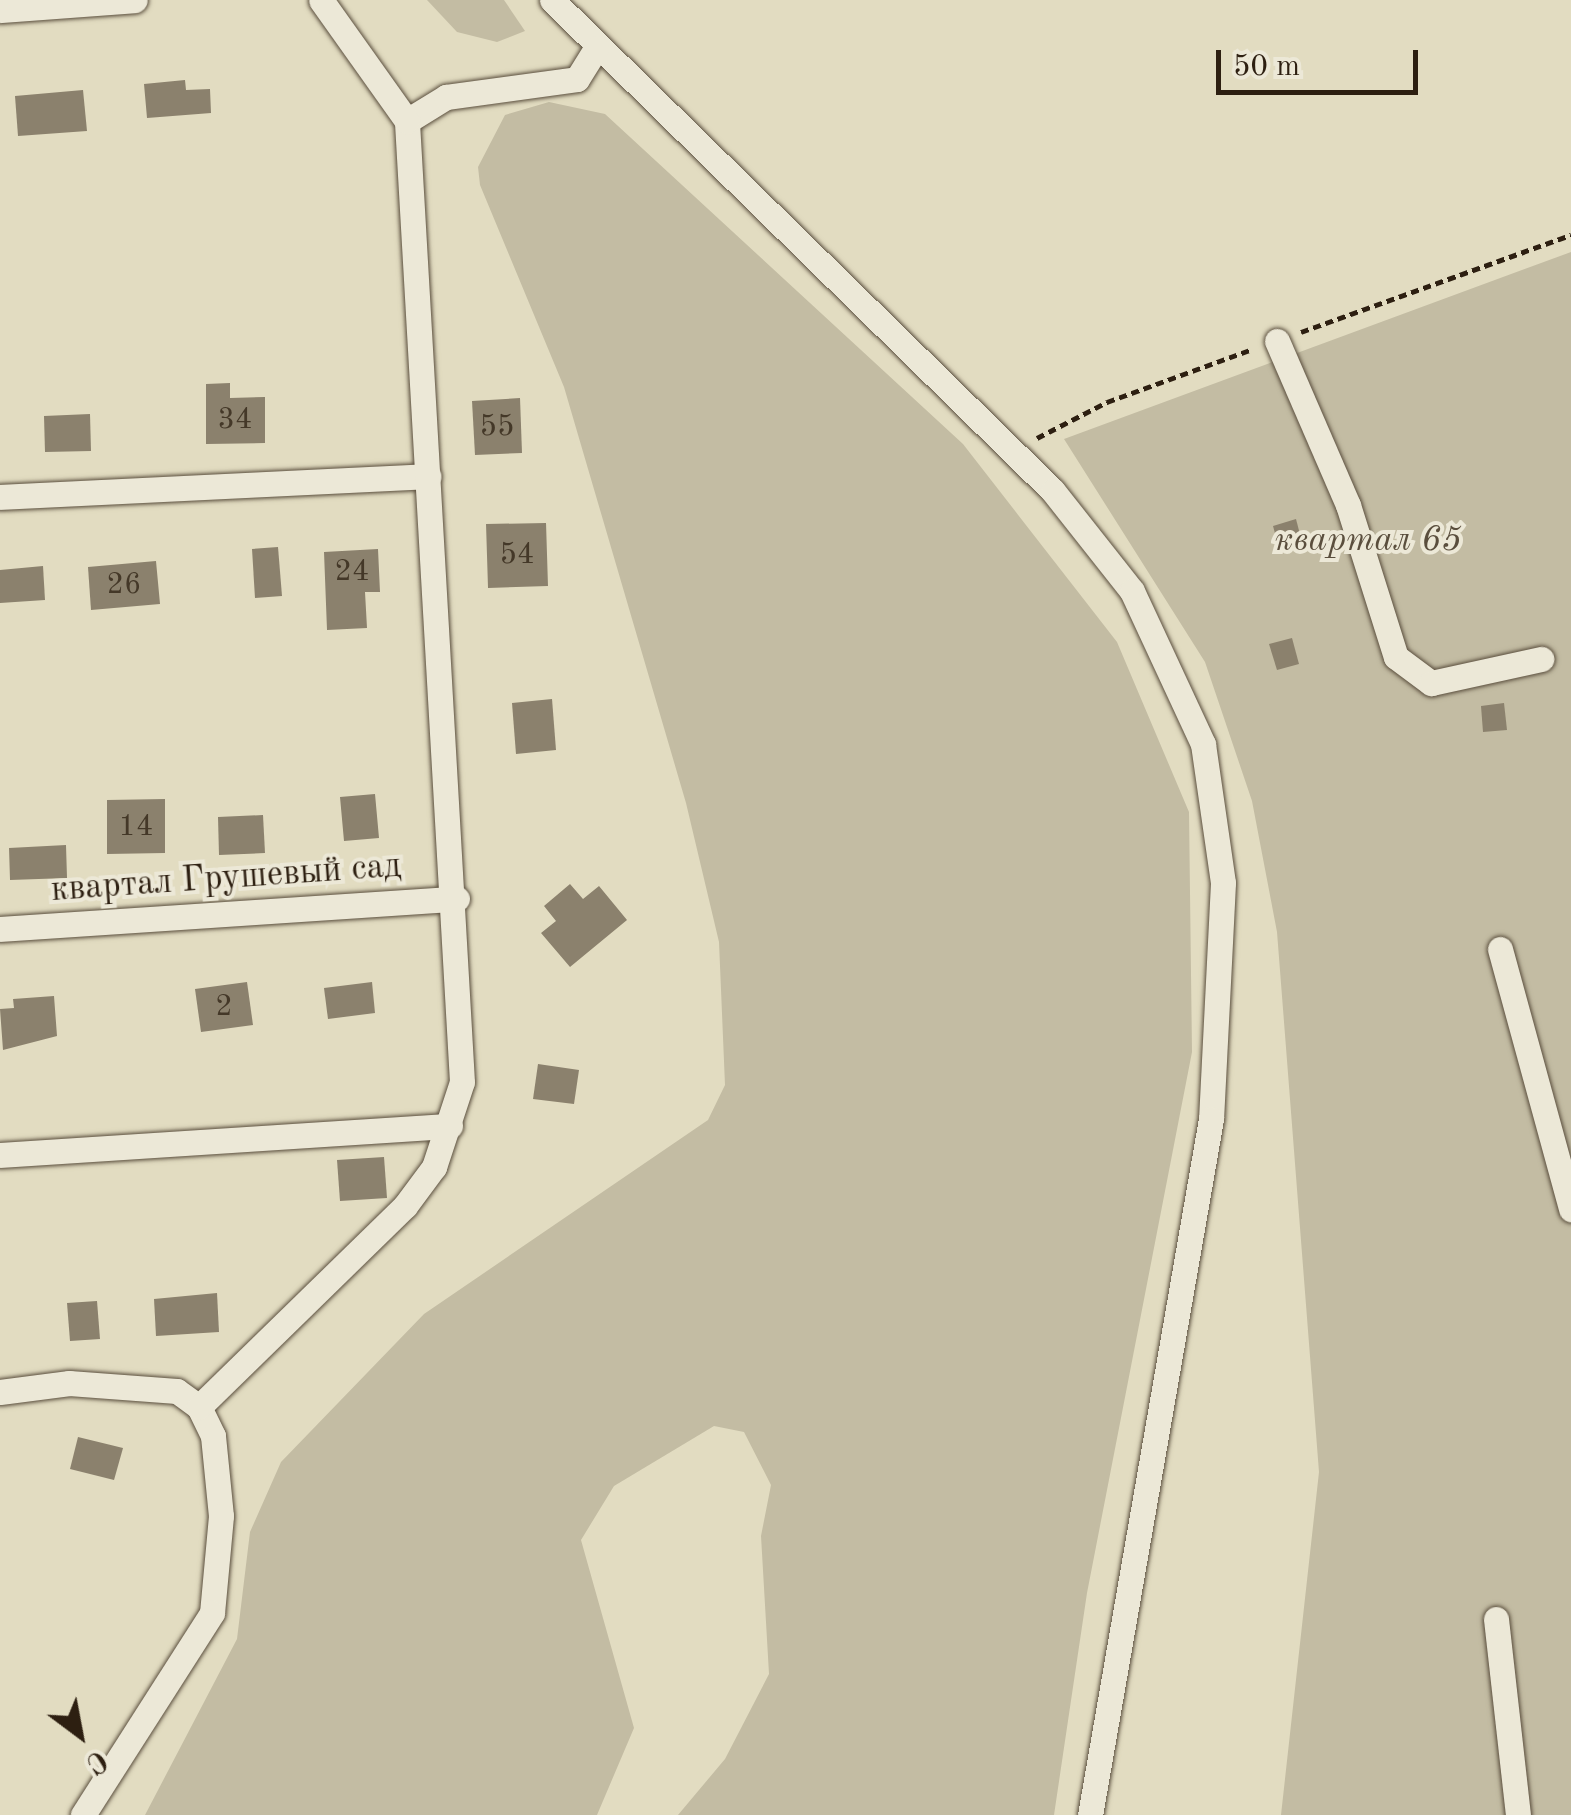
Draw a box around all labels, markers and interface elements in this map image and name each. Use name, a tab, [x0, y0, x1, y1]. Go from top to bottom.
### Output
scale bar	[1221, 30, 1424, 92]
text: 50 m	[1233, 52, 1300, 82]
house number: 34	[218, 402, 252, 438]
house number: 55	[480, 409, 514, 445]
park label: квартал 65	[1274, 520, 1462, 562]
house number: 54	[500, 537, 534, 573]
house number: 24	[335, 554, 369, 590]
house number: 26	[107, 567, 141, 603]
house number: 14	[119, 809, 153, 845]
street label: квартал Грушевый сад	[50, 846, 402, 912]
house number: 2	[215, 989, 233, 1025]
north arrow	[30, 1685, 130, 1785]
text: С	[81, 1744, 111, 1777]

